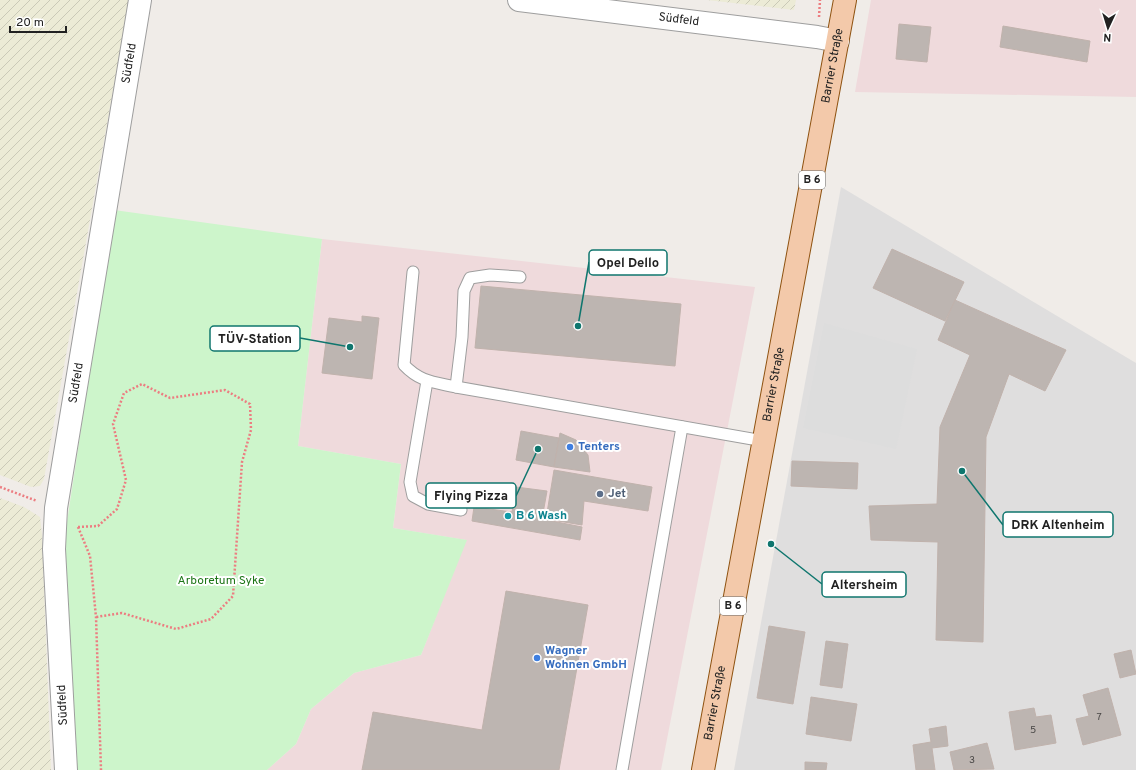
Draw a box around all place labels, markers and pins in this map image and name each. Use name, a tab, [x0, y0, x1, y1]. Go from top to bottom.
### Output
callout: Opel Dello	[589, 250, 667, 275]
callout: TÜV-Station	[210, 326, 300, 351]
place label: Tenters	[578, 439, 620, 455]
marker: Tenters	[565, 442, 575, 452]
callout: Flying Pizza	[426, 483, 516, 508]
place label: Jet	[608, 486, 626, 502]
marker: Jet	[595, 489, 605, 499]
place label: B 6 Wash	[516, 508, 567, 524]
marker: B 6 Wash	[503, 511, 513, 521]
callout: DRK Altenheim	[1003, 512, 1113, 537]
callout: Altersheim	[822, 572, 906, 597]
place label: Wagner Wohnen GmbH	[545, 643, 627, 673]
marker: Wagner Wohnen GmbH	[532, 653, 542, 663]

